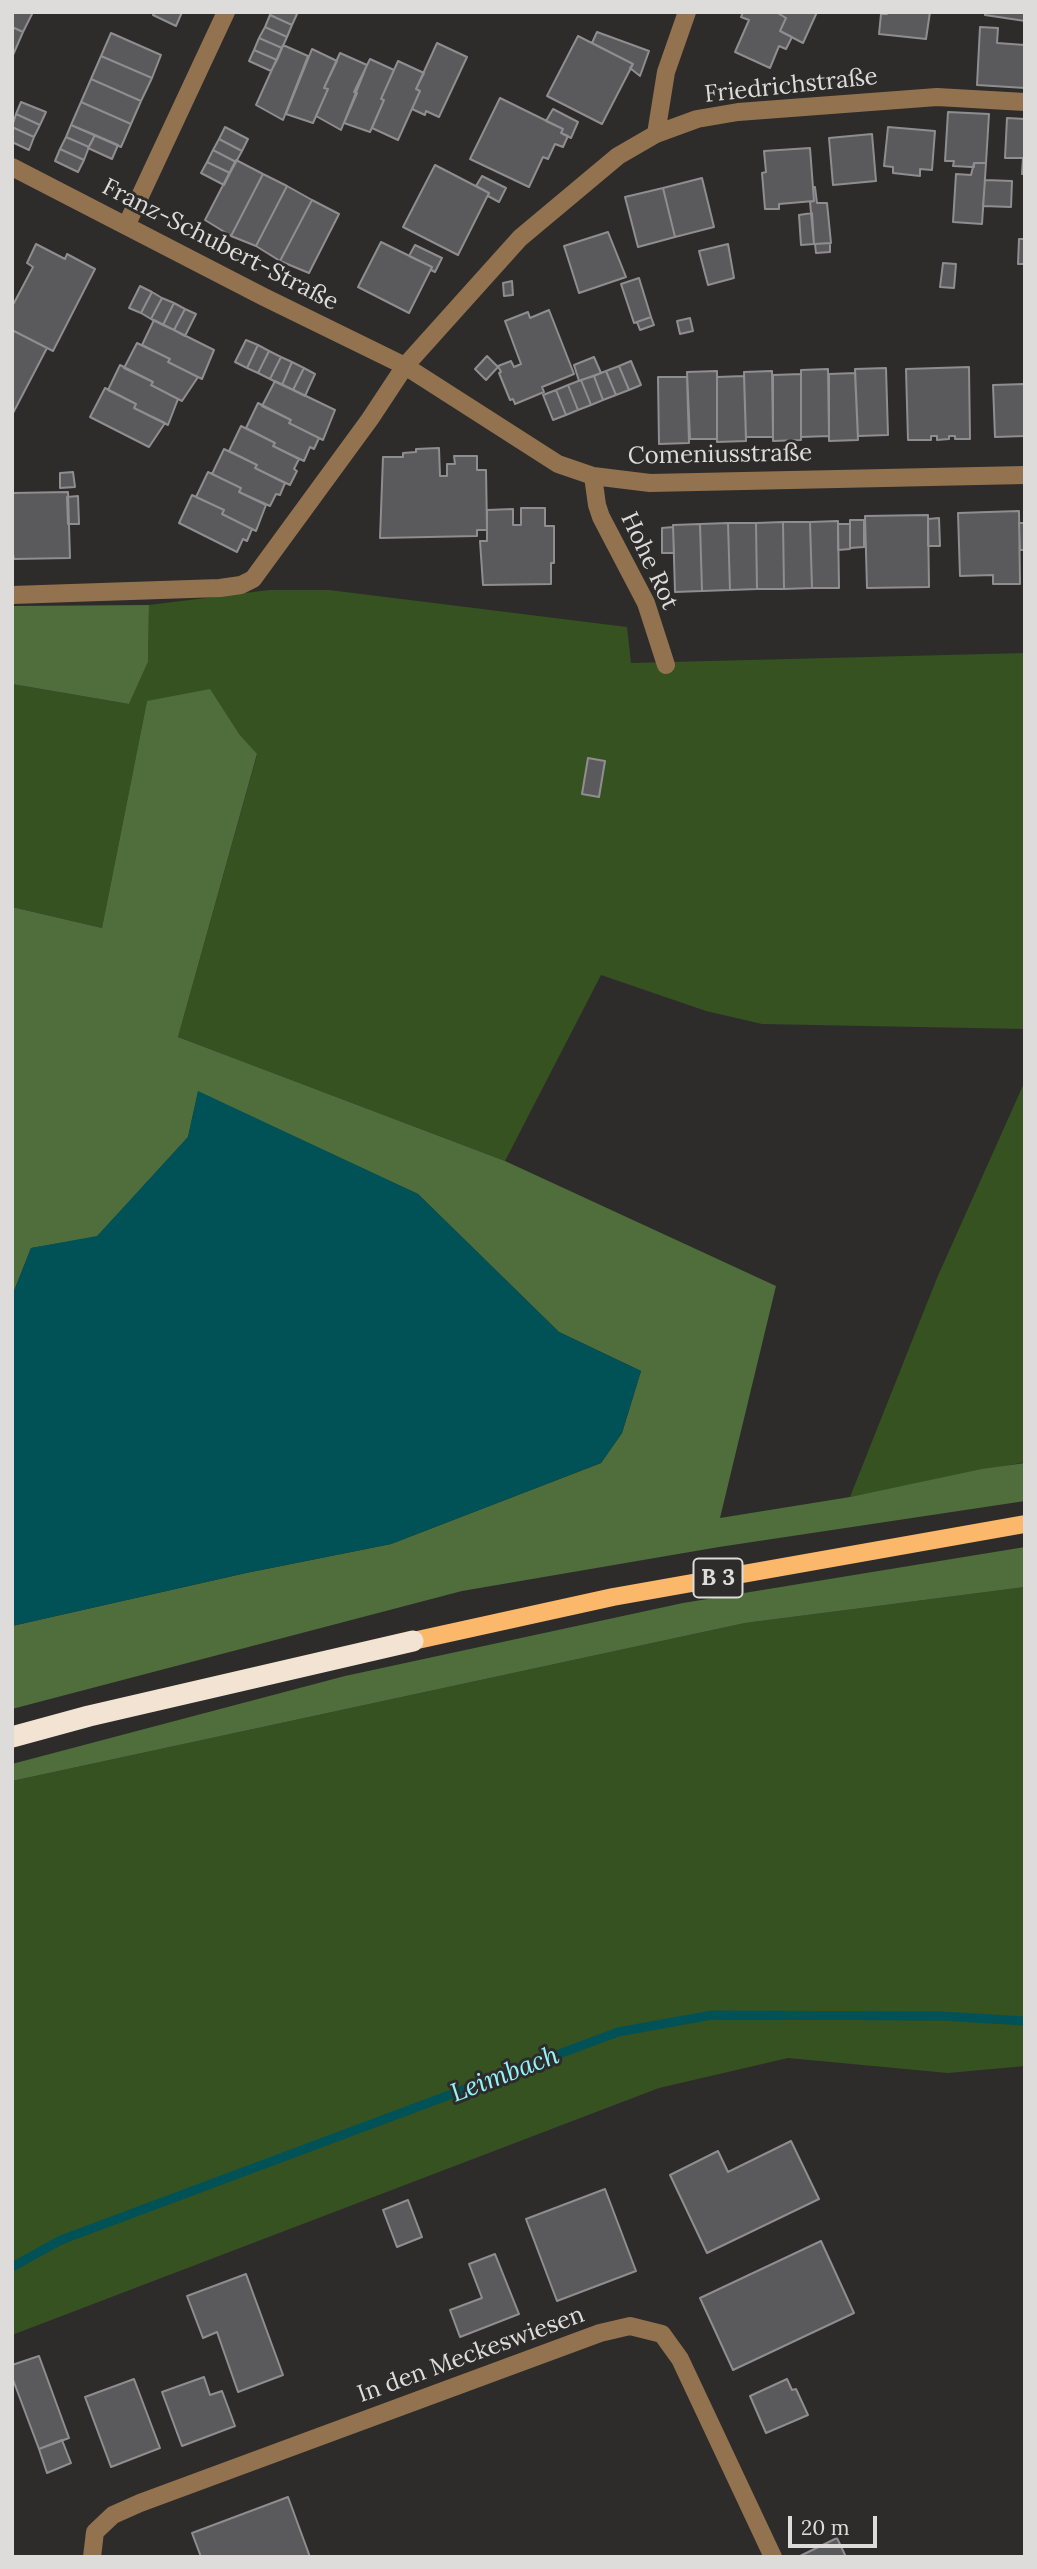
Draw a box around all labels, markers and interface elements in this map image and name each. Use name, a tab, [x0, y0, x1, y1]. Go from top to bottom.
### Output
street label: Friedrichstraße	[703, 63, 879, 109]
street label: Franz-Schubert-Straße	[97, 173, 343, 317]
street label: Comeniusstraße	[628, 439, 812, 471]
street label: Hohe Rot	[614, 508, 684, 614]
road number: B 3	[694, 1558, 742, 1597]
water label: Leimbach	[447, 2040, 563, 2110]
street label: In den Meckeswiesen	[354, 2301, 588, 2409]
scale bar	[792, 2502, 881, 2546]
text: 20 m	[801, 2514, 850, 2541]

